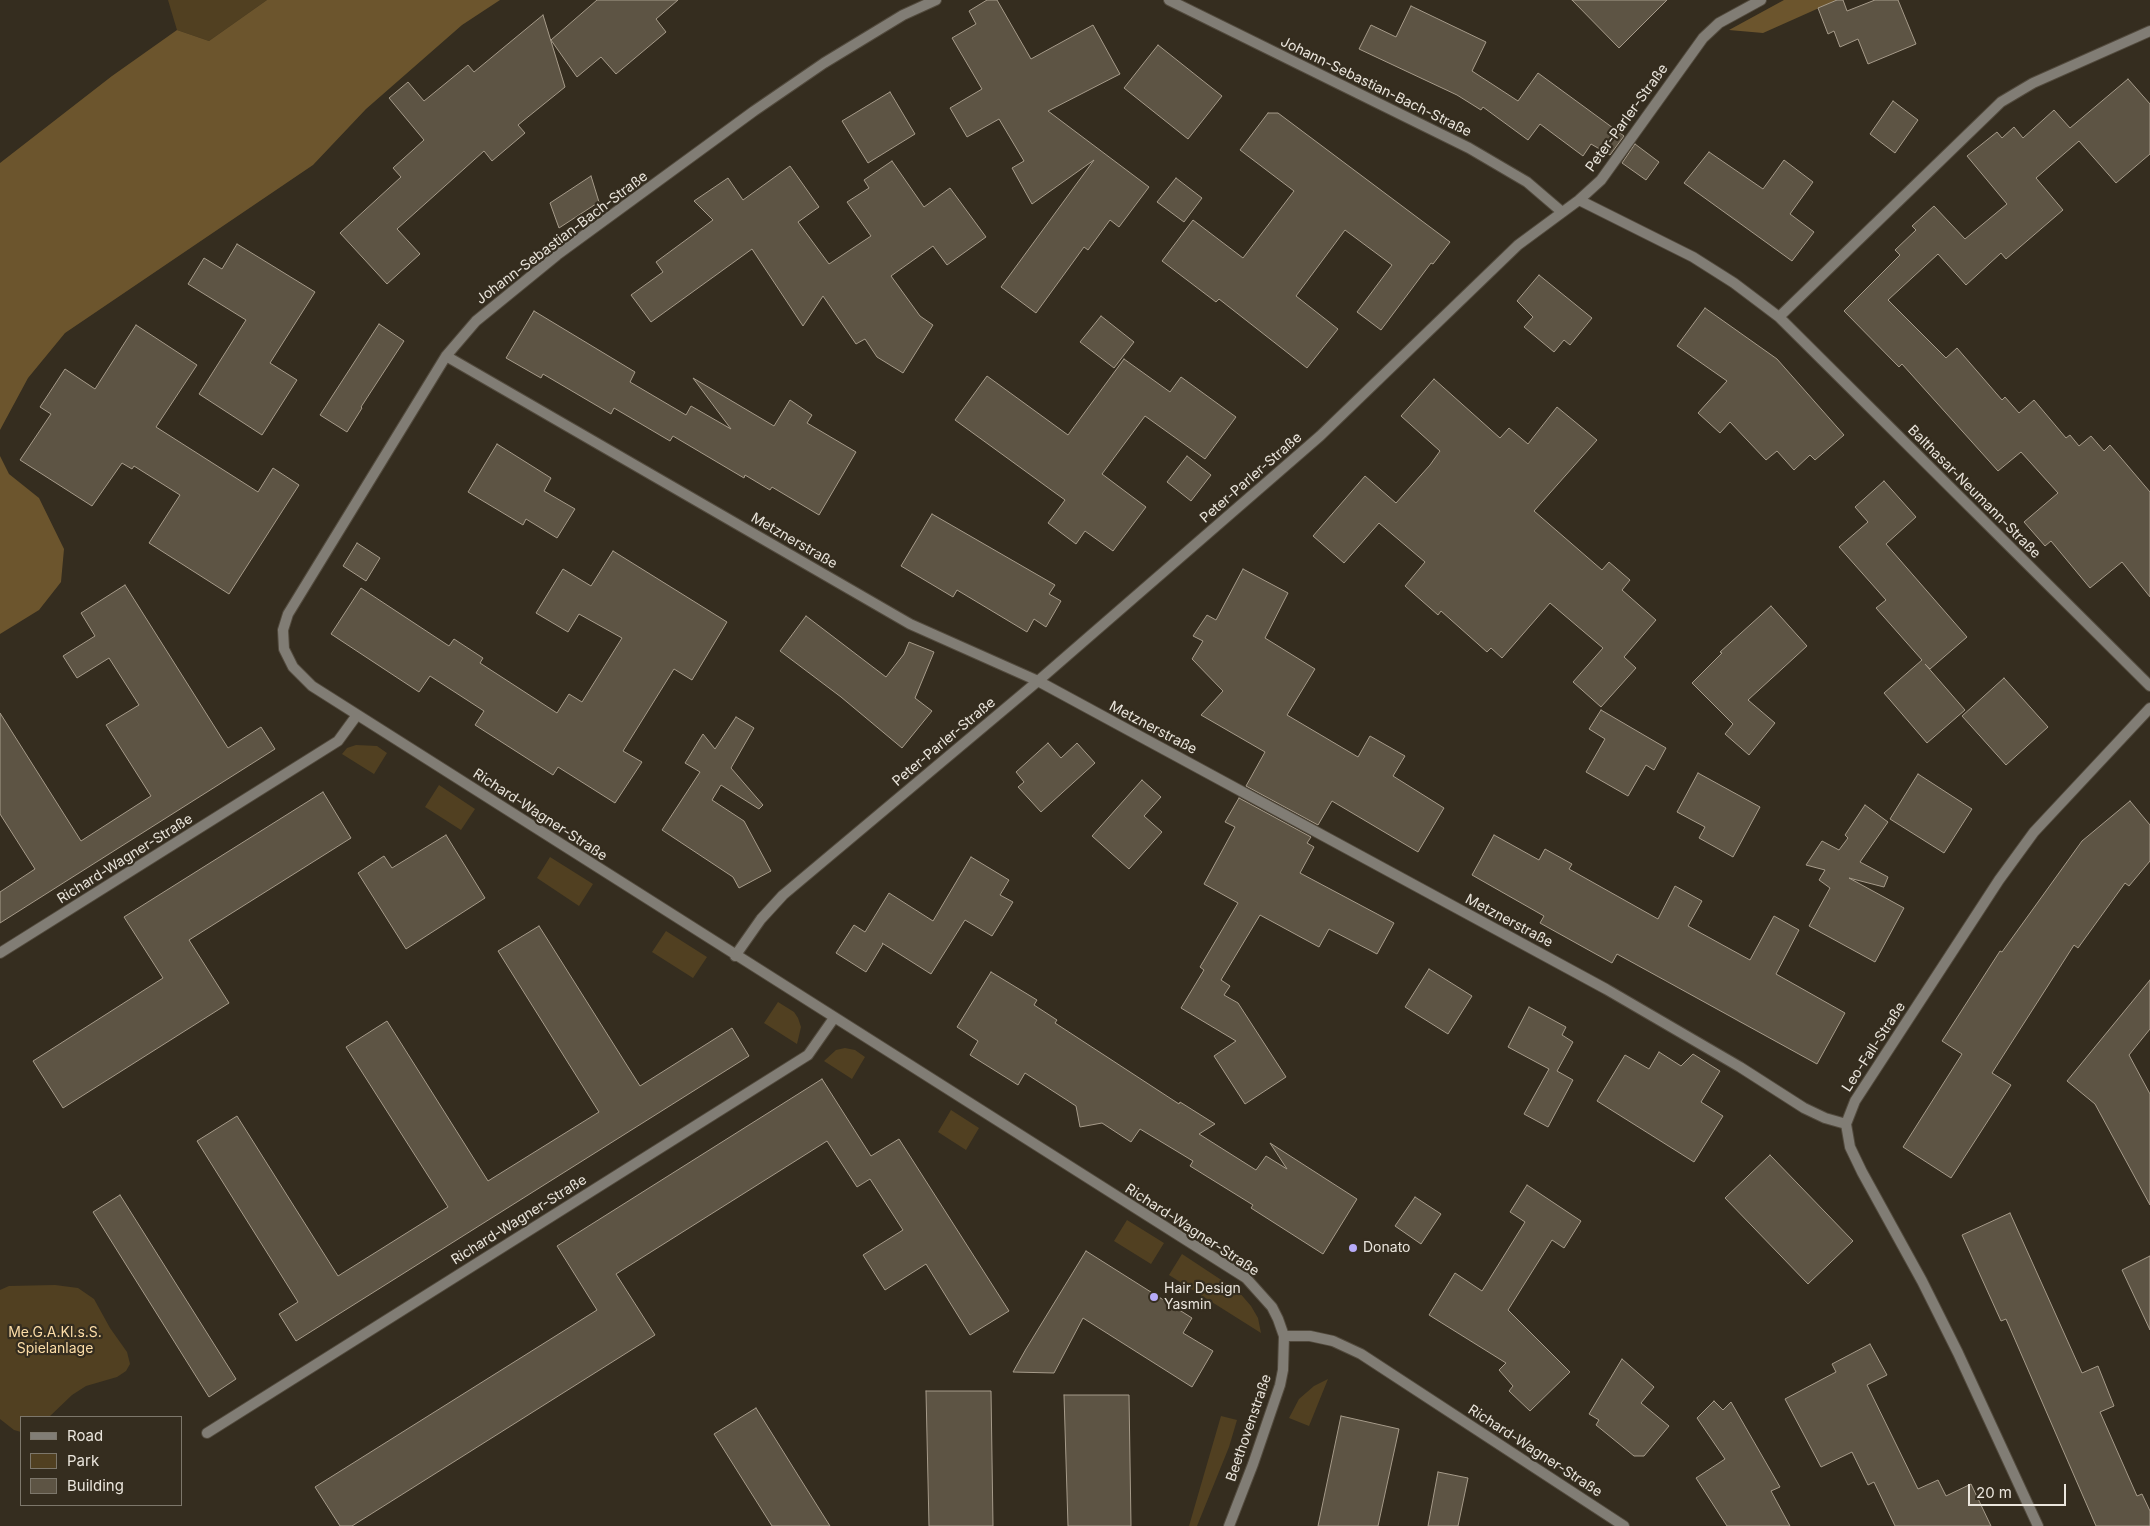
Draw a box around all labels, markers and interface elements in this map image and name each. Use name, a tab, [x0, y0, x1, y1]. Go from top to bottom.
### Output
street label: Johann-Sebastian-Bach-Straße	[1278, 33, 1474, 141]
street label: Peter-Parler-Straße	[1582, 61, 1672, 175]
street label: Johann-Sebastian-Bach-Straße	[473, 168, 651, 308]
street label: Balthasar-Neumann-Straße	[1904, 422, 2044, 562]
street label: Peter-Parler-Straße	[1197, 429, 1305, 527]
street label: Metznerstraße	[748, 510, 840, 572]
street label: Peter-Parler-Straße	[889, 694, 999, 790]
street label: Metznerstraße	[1106, 698, 1200, 758]
street label: Richard-Wagner-Straße	[470, 765, 610, 865]
street label: Richard-Wagner-Straße	[54, 810, 196, 908]
street label: Metznerstraße	[1462, 891, 1556, 951]
street label: Leo-Fall-Straße	[1839, 999, 1909, 1095]
street label: Richard-Wagner-Straße	[448, 1171, 590, 1269]
street label: Richard-Wagner-Straße	[1122, 1180, 1262, 1280]
place label: Donato	[1363, 1240, 1410, 1256]
marker: Donato	[1347, 1242, 1359, 1254]
place label: Hair Design Yasmin	[1164, 1281, 1241, 1314]
marker: Hair Design Yasmin	[1148, 1291, 1160, 1303]
park label: Me.G.A.Kl.s.S. Spielanlage	[8, 1325, 102, 1358]
street label: Beethovenstraße	[1223, 1372, 1275, 1484]
street label: Richard-Wagner-Straße	[1465, 1401, 1605, 1501]
legend	[20, 1416, 182, 1506]
text: Road	[67, 1426, 103, 1445]
text: Park	[67, 1451, 99, 1470]
scale bar	[1970, 1474, 2068, 1506]
text: Building	[67, 1476, 124, 1495]
text: 20 m	[1976, 1483, 2012, 1502]

